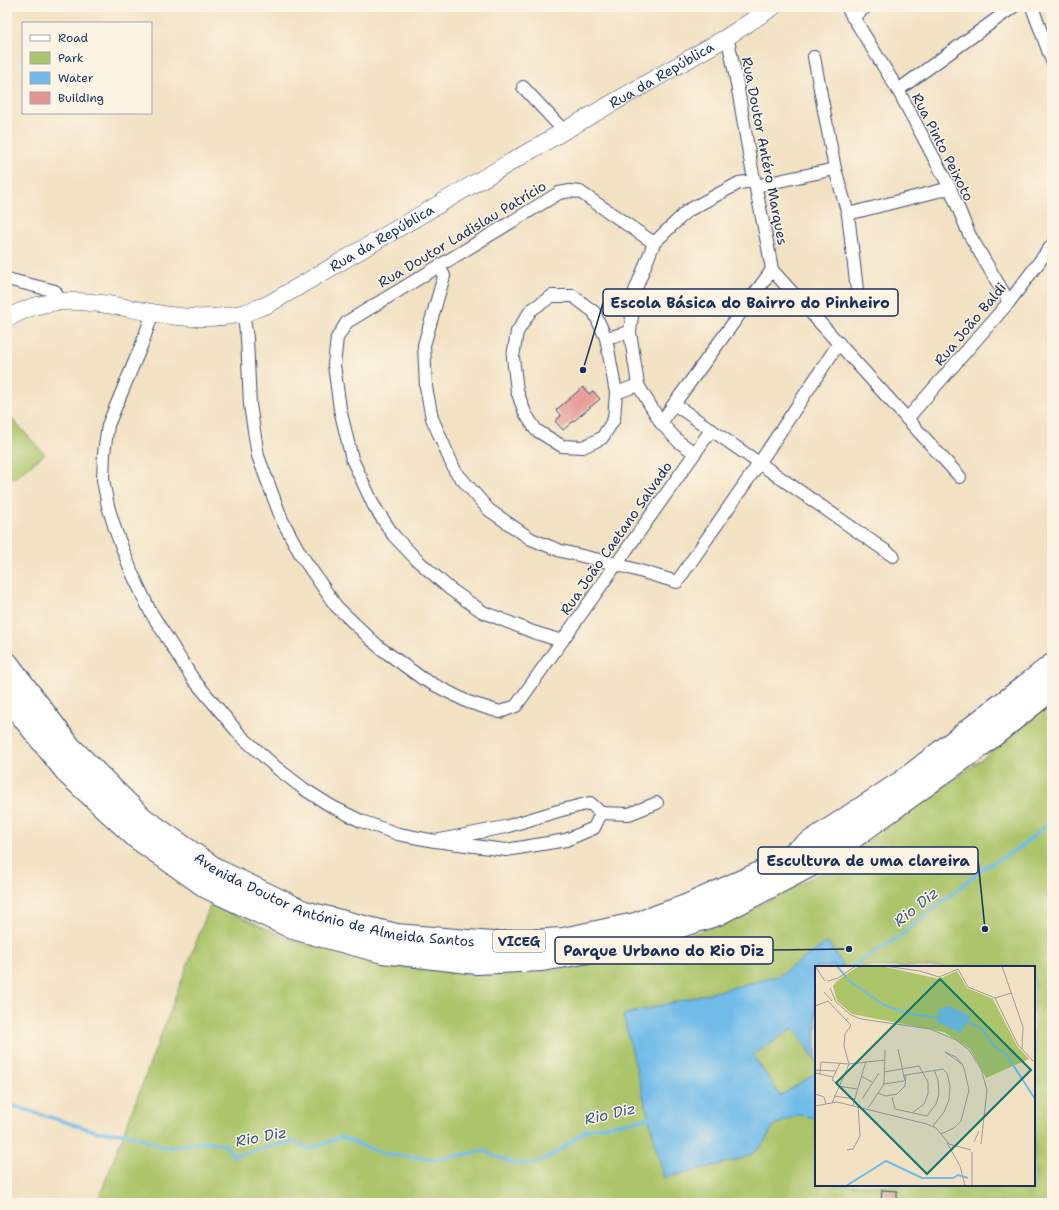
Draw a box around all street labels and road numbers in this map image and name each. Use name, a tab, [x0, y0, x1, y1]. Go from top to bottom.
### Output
street label: Rua da República	[606, 37, 717, 112]
street label: Rua Doutor Antéro Marques	[738, 55, 792, 247]
street label: Rua Pinto Peixoto	[908, 90, 978, 204]
street label: Rua Doutor Ladislau Patrício	[375, 177, 549, 291]
street label: Rua da República	[326, 200, 437, 275]
street label: Rua João Baldi	[930, 279, 1010, 369]
street label: Rua João Caetano Salvado	[556, 458, 676, 618]
street label: Avenida Doutor António de Almeida Santos	[191, 848, 476, 951]
road number: VICEG	[493, 930, 545, 952]

